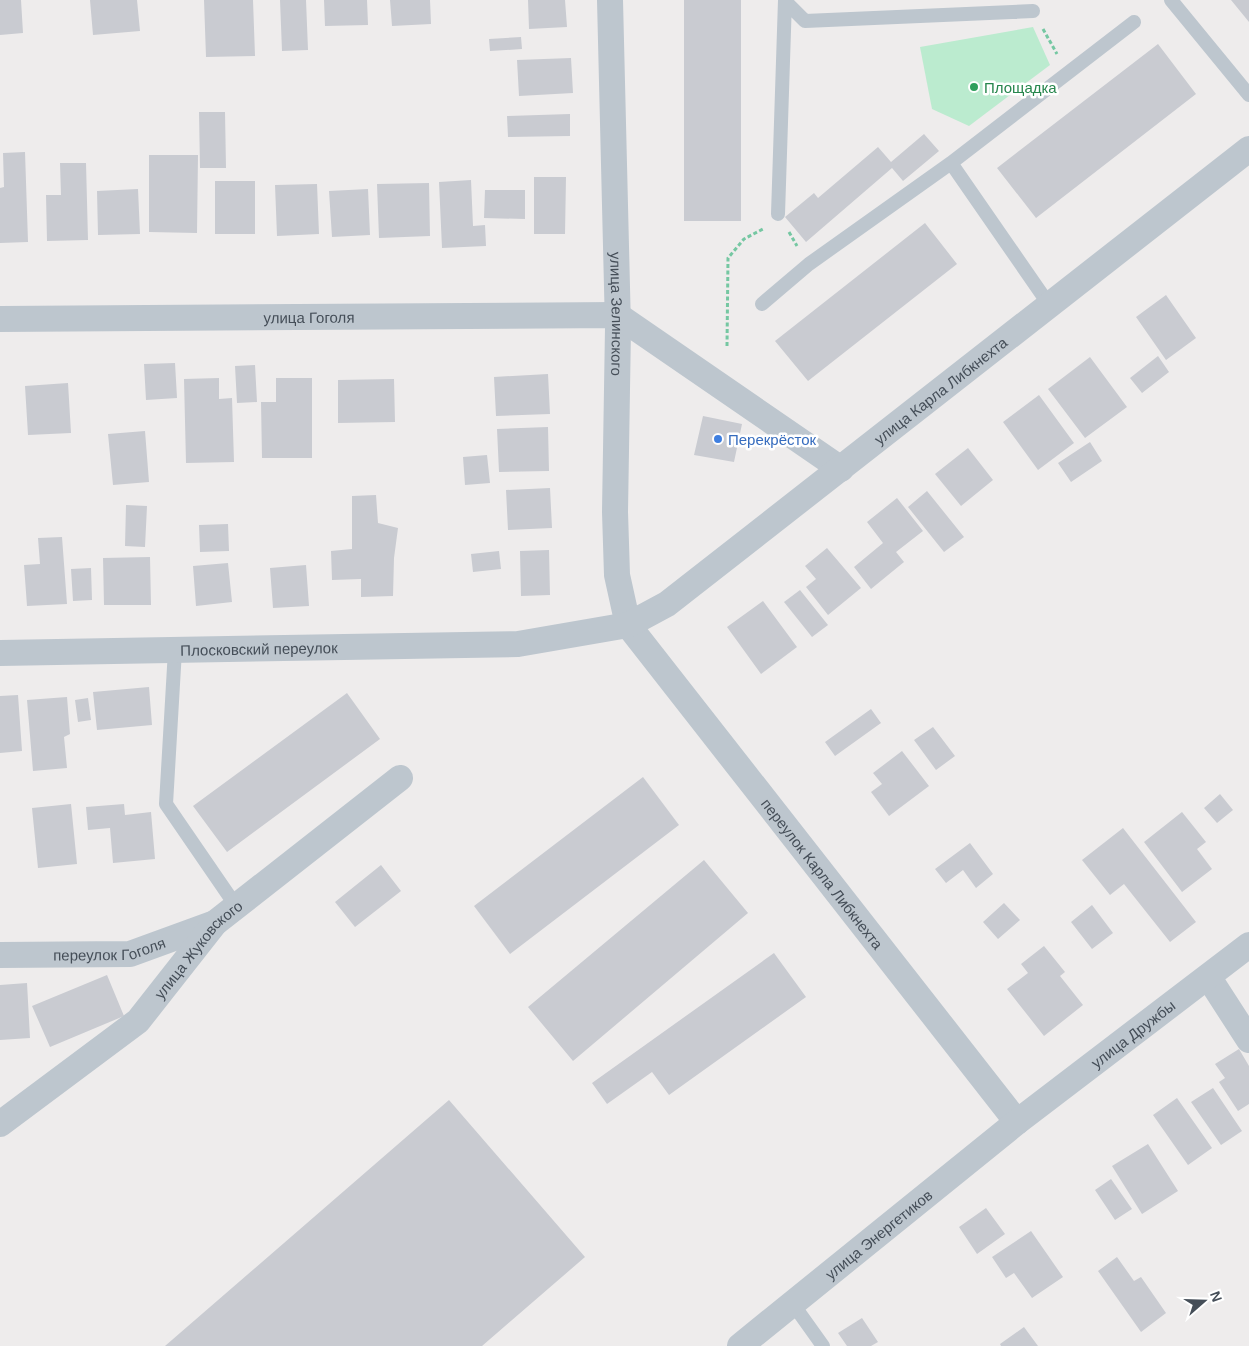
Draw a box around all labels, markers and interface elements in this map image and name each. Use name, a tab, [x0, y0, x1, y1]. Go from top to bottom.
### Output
place label: Площадка	[984, 79, 1057, 96]
marker: Площадка	[968, 81, 980, 93]
street label: улица Зелинского	[608, 252, 627, 376]
street label: улица Гоголя	[263, 308, 355, 326]
street label: улица Карла Либкнехта	[871, 333, 1011, 447]
place label: Перекрёсток	[728, 431, 817, 448]
marker: Перекрёсток	[712, 433, 724, 445]
street label: Плосковский переулок	[180, 639, 338, 658]
street label: переулок Карла Либкнехта	[758, 795, 887, 953]
street label: улица Жуковского	[150, 897, 245, 1002]
street label: переулок Гоголя	[53, 933, 168, 963]
street label: улица Дружбы	[1088, 996, 1178, 1071]
street label: улица Энергетиков	[822, 1186, 935, 1282]
north arrow	[1179, 1276, 1229, 1326]
text: N	[1207, 1289, 1225, 1304]

